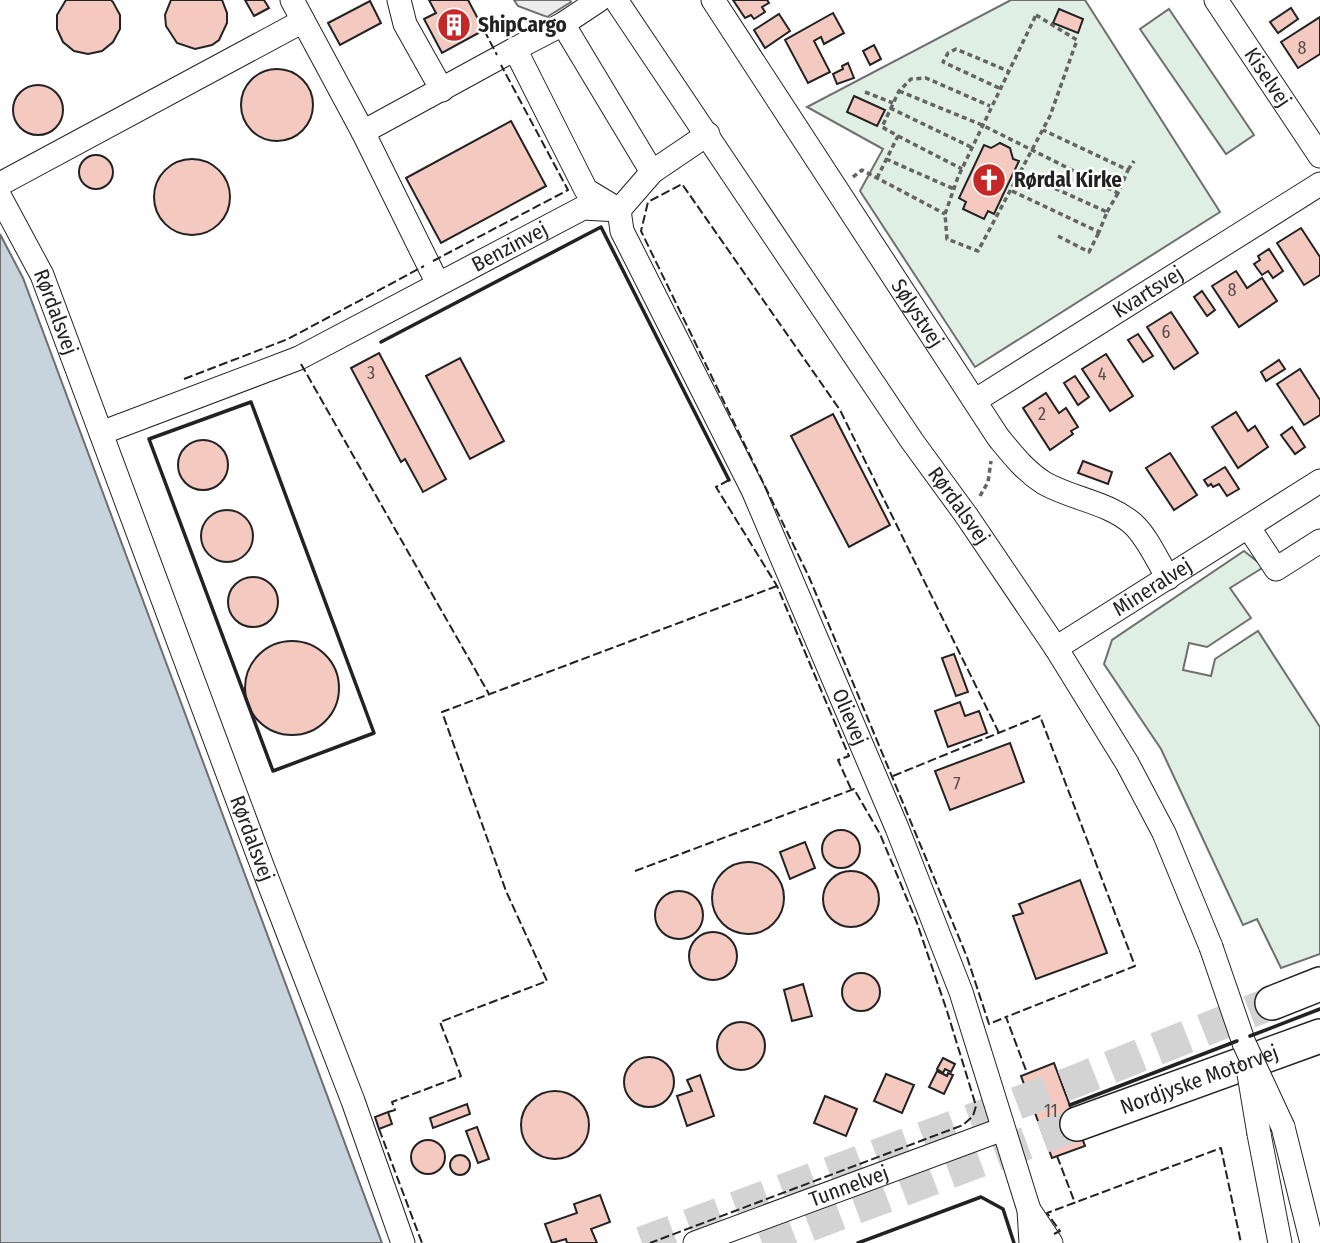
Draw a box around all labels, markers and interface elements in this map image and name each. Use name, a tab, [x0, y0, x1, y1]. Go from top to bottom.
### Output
building icon: ShipCargo	[435, 6, 473, 44]
place label: ShipCargo	[478, 12, 567, 38]
house number: 8	[1298, 37, 1307, 59]
street label: Kiselvej	[1238, 43, 1297, 112]
church icon: Rørdal Kirke	[970, 161, 1008, 199]
place label: Rørdal Kirke	[1014, 167, 1122, 193]
street label: Benzinvej	[467, 216, 552, 277]
street label: Kvartsvej	[1108, 260, 1188, 324]
street label: Rørdalsvej	[28, 265, 84, 358]
street label: Sølystvej	[885, 274, 949, 353]
house number: 8	[1228, 279, 1237, 301]
house number: 6	[1162, 321, 1171, 343]
house number: 3	[367, 362, 375, 384]
house number: 4	[1098, 363, 1107, 385]
house number: 2	[1038, 403, 1046, 425]
street label: Rørdalsvej	[922, 462, 995, 550]
street label: Mineralvej	[1108, 552, 1197, 622]
street label: Olievej	[826, 685, 873, 749]
house number: 7	[953, 773, 961, 795]
street label: Rørdalsvej	[224, 792, 280, 885]
street label: Nordjyske Motorvej	[1117, 1039, 1282, 1120]
house number: 11	[1044, 1100, 1058, 1122]
street label: Tunnelvej	[806, 1160, 892, 1213]

